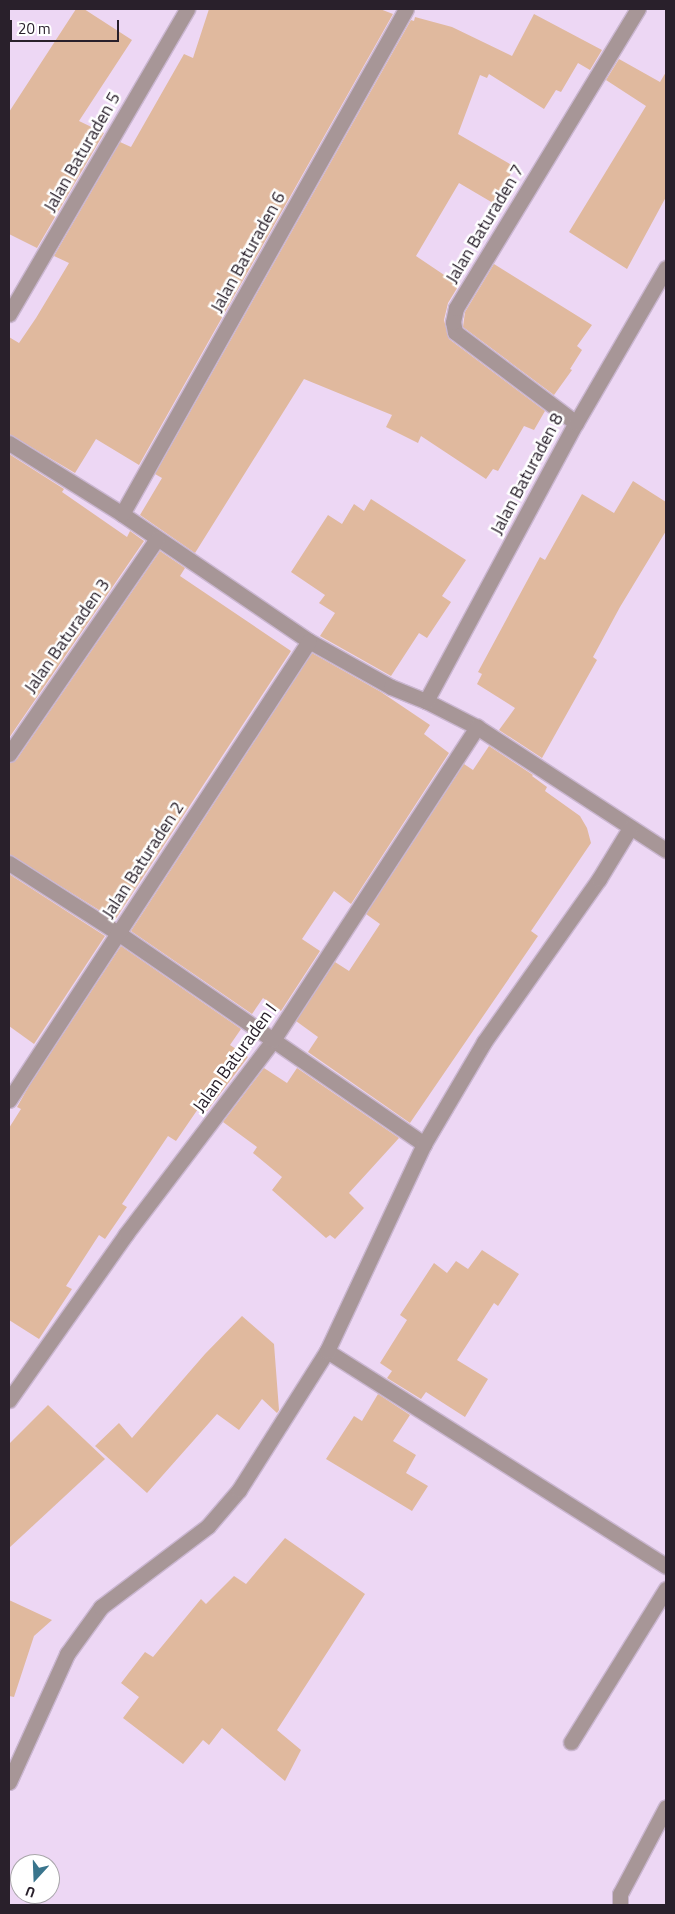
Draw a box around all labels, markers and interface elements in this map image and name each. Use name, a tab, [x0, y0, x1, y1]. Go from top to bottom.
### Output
scale bar	[12, 10, 121, 42]
text: 20 m	[18, 17, 51, 40]
street label: Jalan Baturaden 5	[39, 88, 125, 216]
street label: Jalan Baturaden 7	[441, 161, 529, 287]
street label: Jalan Baturaden 6	[206, 188, 290, 316]
street label: Jalan Baturaden 8	[486, 410, 568, 538]
street label: Jalan Baturaden 3	[20, 575, 114, 697]
street label: Jalan Baturaden 2	[97, 798, 189, 922]
street label: Jalan Baturaden I	[188, 1000, 282, 1116]
north arrow	[10, 1854, 60, 1904]
text: U	[22, 1881, 38, 1904]

